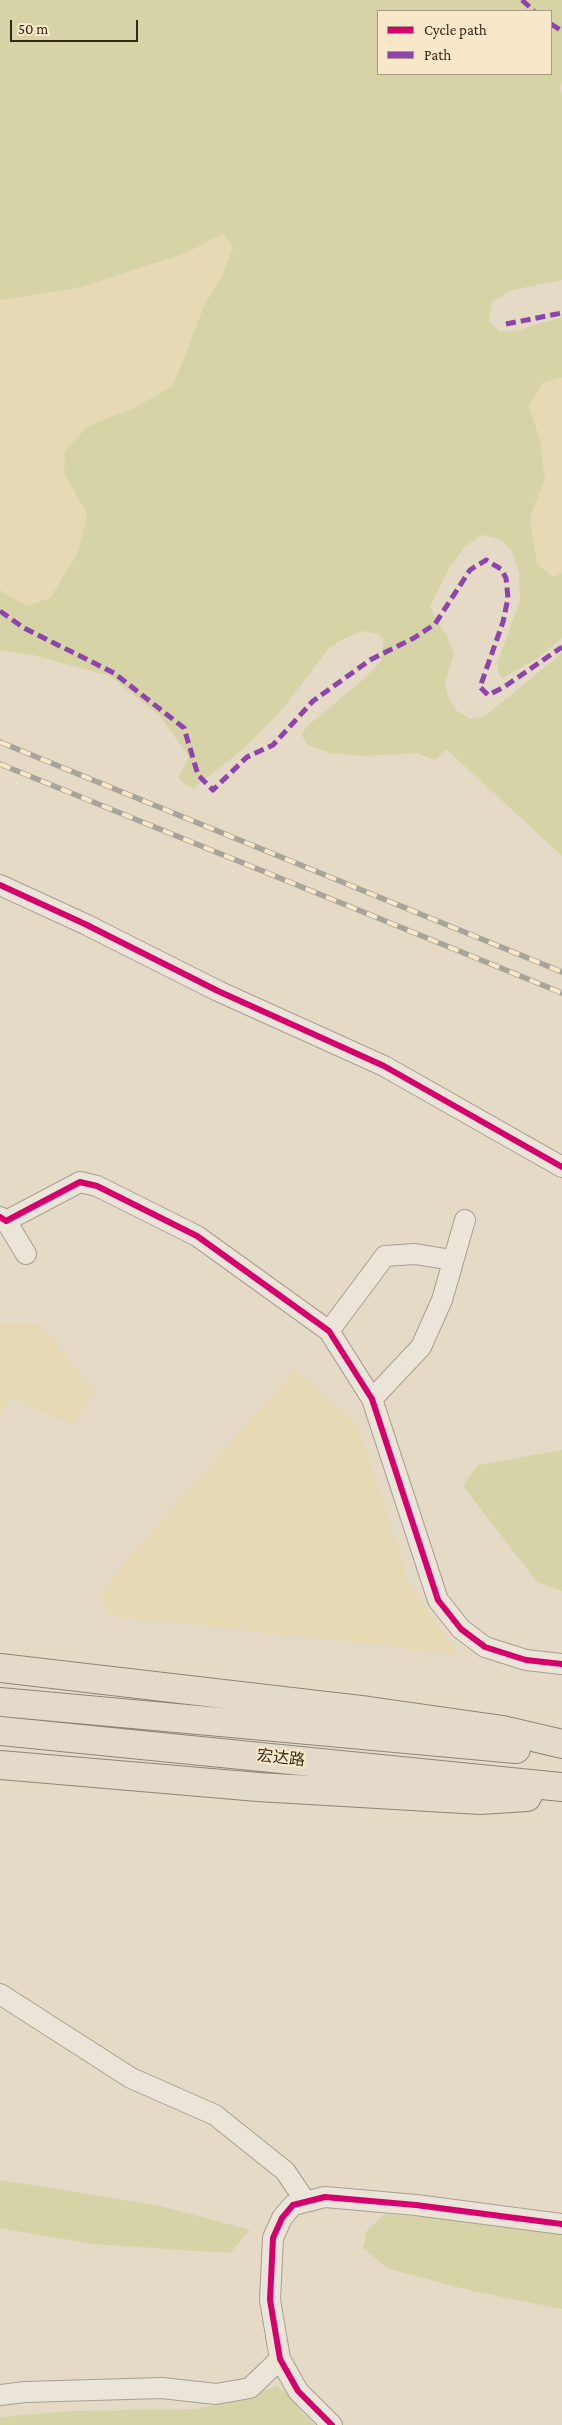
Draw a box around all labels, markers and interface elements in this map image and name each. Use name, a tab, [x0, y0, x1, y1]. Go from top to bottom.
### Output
scale bar	[12, 10, 140, 42]
legend	[377, 10, 552, 75]
text: 50 m	[18, 21, 48, 37]
text: Cycle path	[424, 22, 487, 38]
text: Path	[424, 47, 451, 63]
street label: 宏达路	[256, 1746, 306, 1770]

